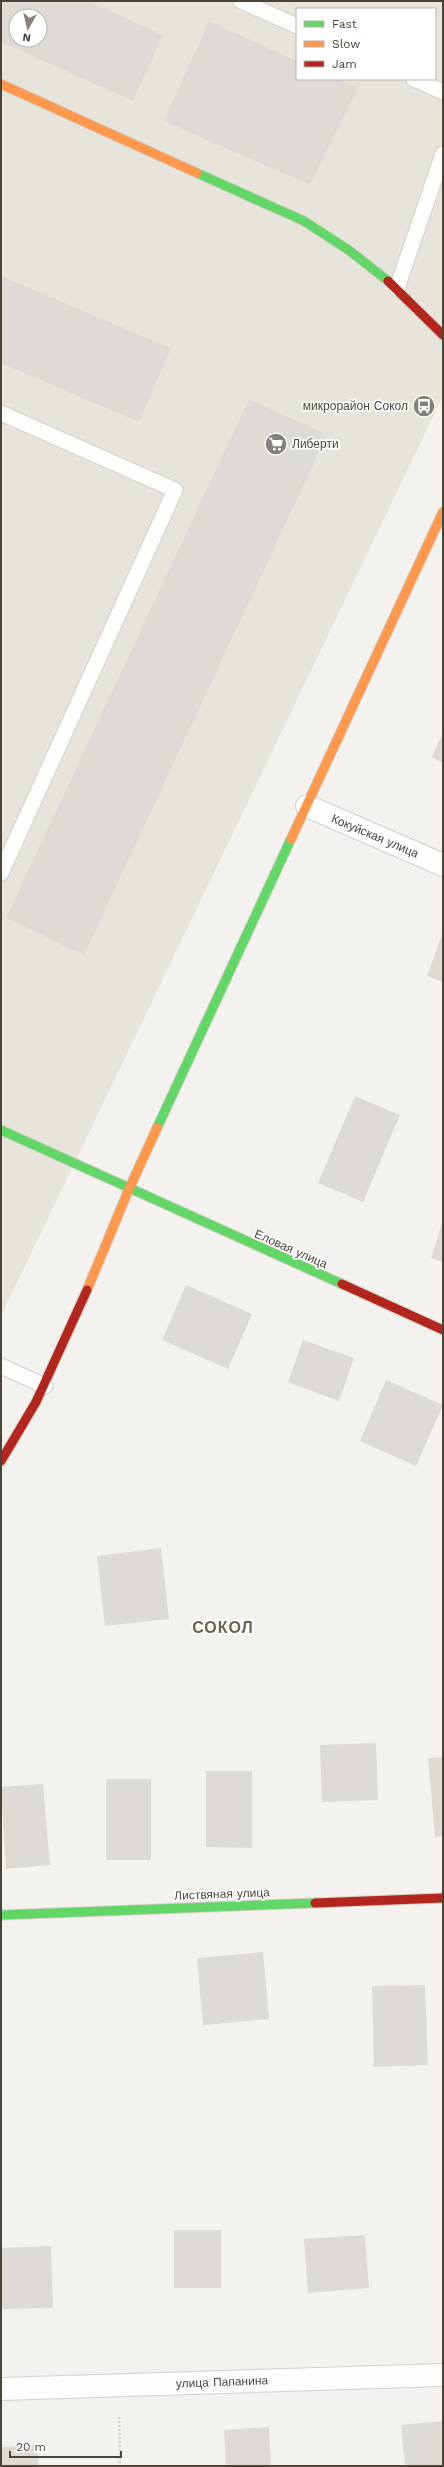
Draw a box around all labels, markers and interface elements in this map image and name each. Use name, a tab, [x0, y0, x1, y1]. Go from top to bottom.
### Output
north arrow	[8, 8, 48, 48]
legend	[296, 8, 436, 80]
text: Fast	[332, 17, 357, 31]
text: N	[22, 30, 32, 44]
text: Slow	[332, 37, 360, 51]
text: Jam	[332, 57, 357, 71]
bus stop icon: микрорайон Сокол	[411, 393, 437, 419]
place label: микрорайон Сокол	[303, 399, 408, 413]
supermarket icon: Либерти	[263, 431, 289, 457]
place label: Либерти	[292, 437, 339, 451]
street label: Кокуйская улица	[329, 811, 421, 861]
street label: Еловая улица	[252, 1227, 330, 1271]
district label: СОКОЛ	[192, 1618, 254, 1637]
street label: Листвяная улица	[174, 1885, 270, 1903]
street label: улица Папанина	[176, 2373, 269, 2391]
scale bar	[10, 2433, 121, 2459]
text: 20 m	[16, 2440, 46, 2454]

